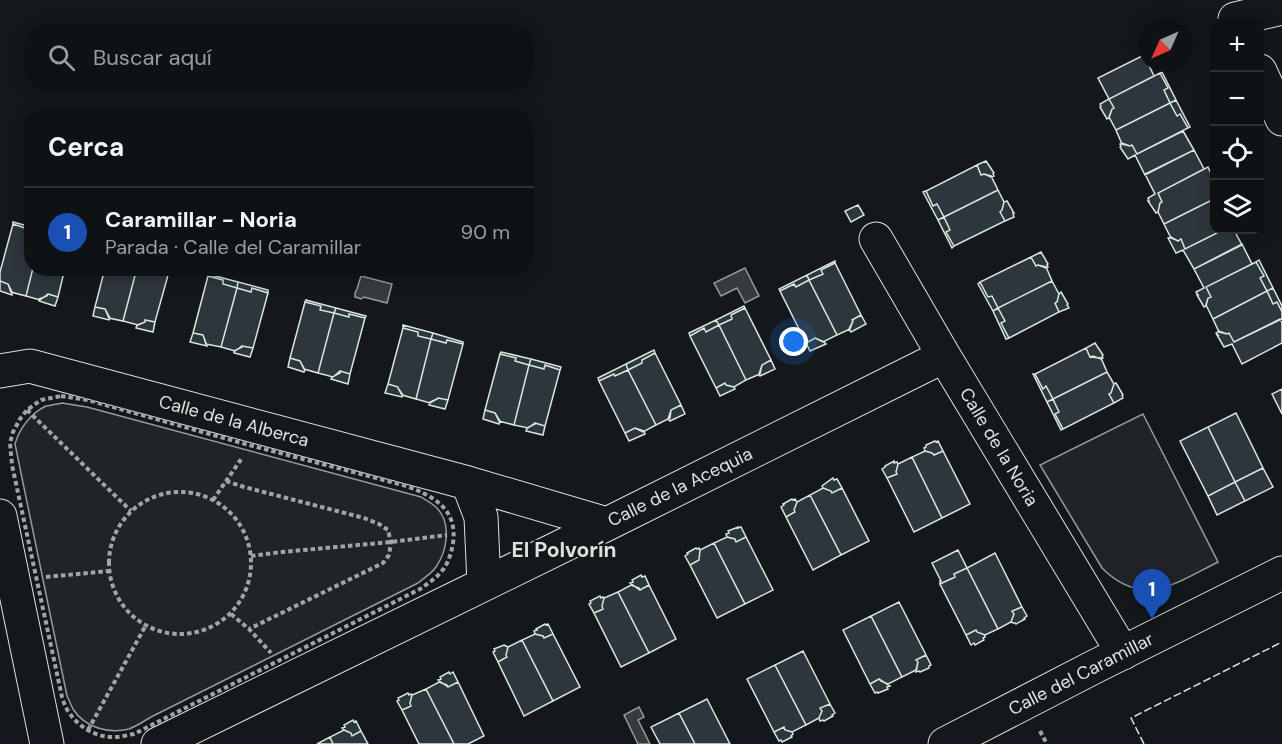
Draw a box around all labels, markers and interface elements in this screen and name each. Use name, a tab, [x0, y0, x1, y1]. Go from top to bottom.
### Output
north arrow	[1138, 18, 1192, 72]
map controls	[1210, 18, 1264, 234]
button: +	[1210, 18, 1264, 72]
search box	[24, 24, 534, 90]
icon: search	[45, 41, 78, 74]
text: Buscar aquí	[93, 43, 212, 72]
button: −	[1210, 72, 1264, 126]
button: locate	[1210, 126, 1264, 180]
text: Cerca	[48, 130, 124, 164]
button: layers	[1210, 180, 1264, 234]
text: Caramillar - Noria	[105, 205, 297, 234]
text: 1	[64, 219, 71, 245]
text: 90 m	[461, 219, 510, 245]
text: Parada · Calle del Caramillar	[105, 234, 361, 260]
your location	[779, 327, 808, 356]
street label: Calle de la Noria	[954, 383, 1044, 511]
street label: Calle de la Alberca	[156, 389, 312, 453]
street label: Calle de la Acequia	[604, 442, 756, 532]
district label: El Polvorín	[512, 536, 616, 564]
pin: 1	[1132, 570, 1172, 619]
street label: Calle del Caramillar	[1004, 627, 1158, 721]

